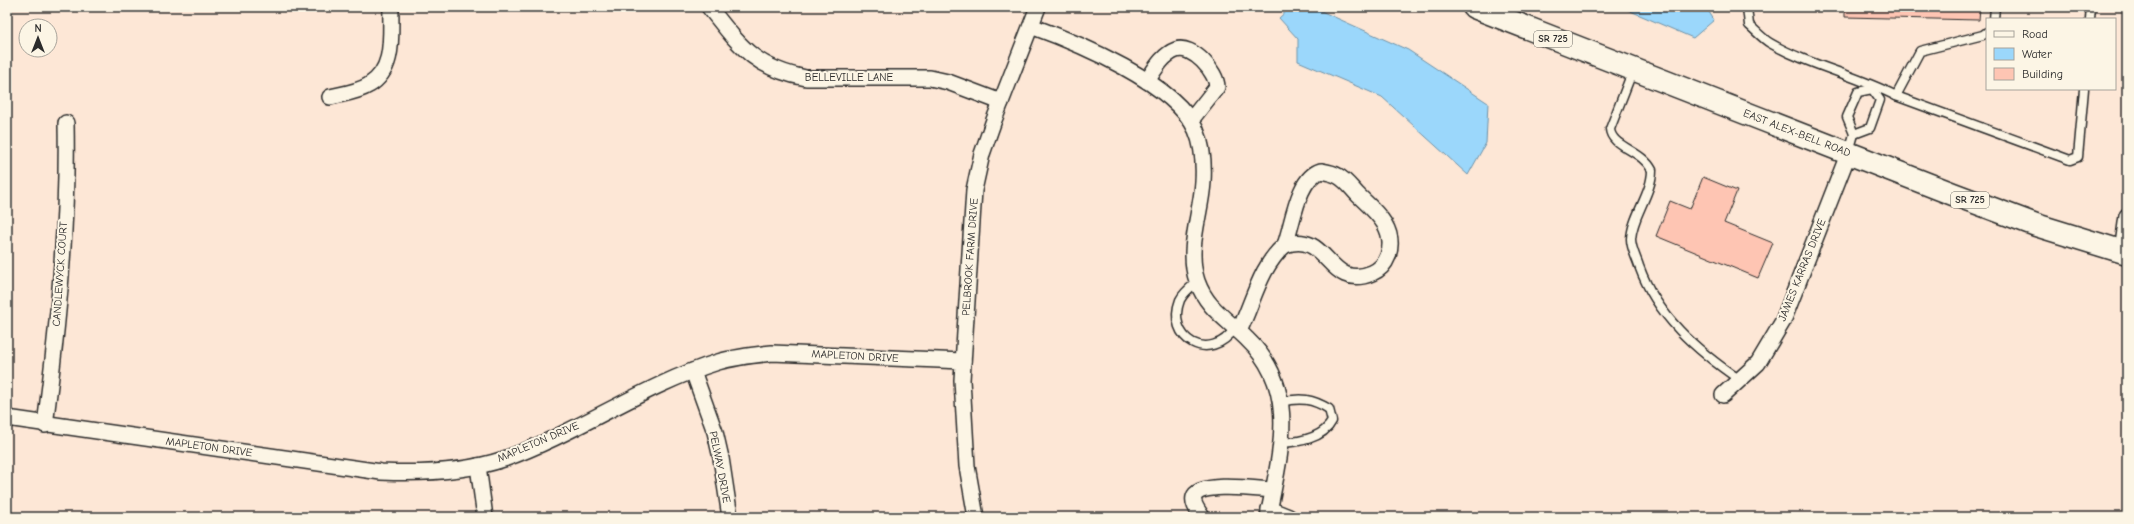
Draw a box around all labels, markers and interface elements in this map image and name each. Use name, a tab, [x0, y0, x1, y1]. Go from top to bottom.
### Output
north arrow	[18, 18, 58, 58]
legend	[1986, 18, 2116, 90]
text: N	[34, 22, 42, 35]
text: Road	[2022, 27, 2048, 41]
road number: SR 725	[1534, 31, 1572, 47]
text: Water	[2022, 47, 2052, 61]
text: Building	[2022, 67, 2063, 81]
street label: BELLEVILLE LANE	[805, 71, 894, 84]
street label: EAST ALEX-BELL ROAD	[1741, 106, 1853, 160]
road number: SR 725	[1951, 192, 1989, 208]
street label: PELBROOK FARM DRIVE	[959, 197, 981, 316]
street label: JAMES KARRAS DRIVE	[1776, 217, 1829, 323]
street label: CANDLEWYCK COURT	[50, 221, 70, 327]
street label: MAPLETON DRIVE	[811, 347, 899, 365]
street label: MAPLETON DRIVE	[495, 419, 581, 465]
street label: PELWAY DRIVE	[707, 430, 733, 504]
street label: MAPLETON DRIVE	[165, 434, 253, 460]

